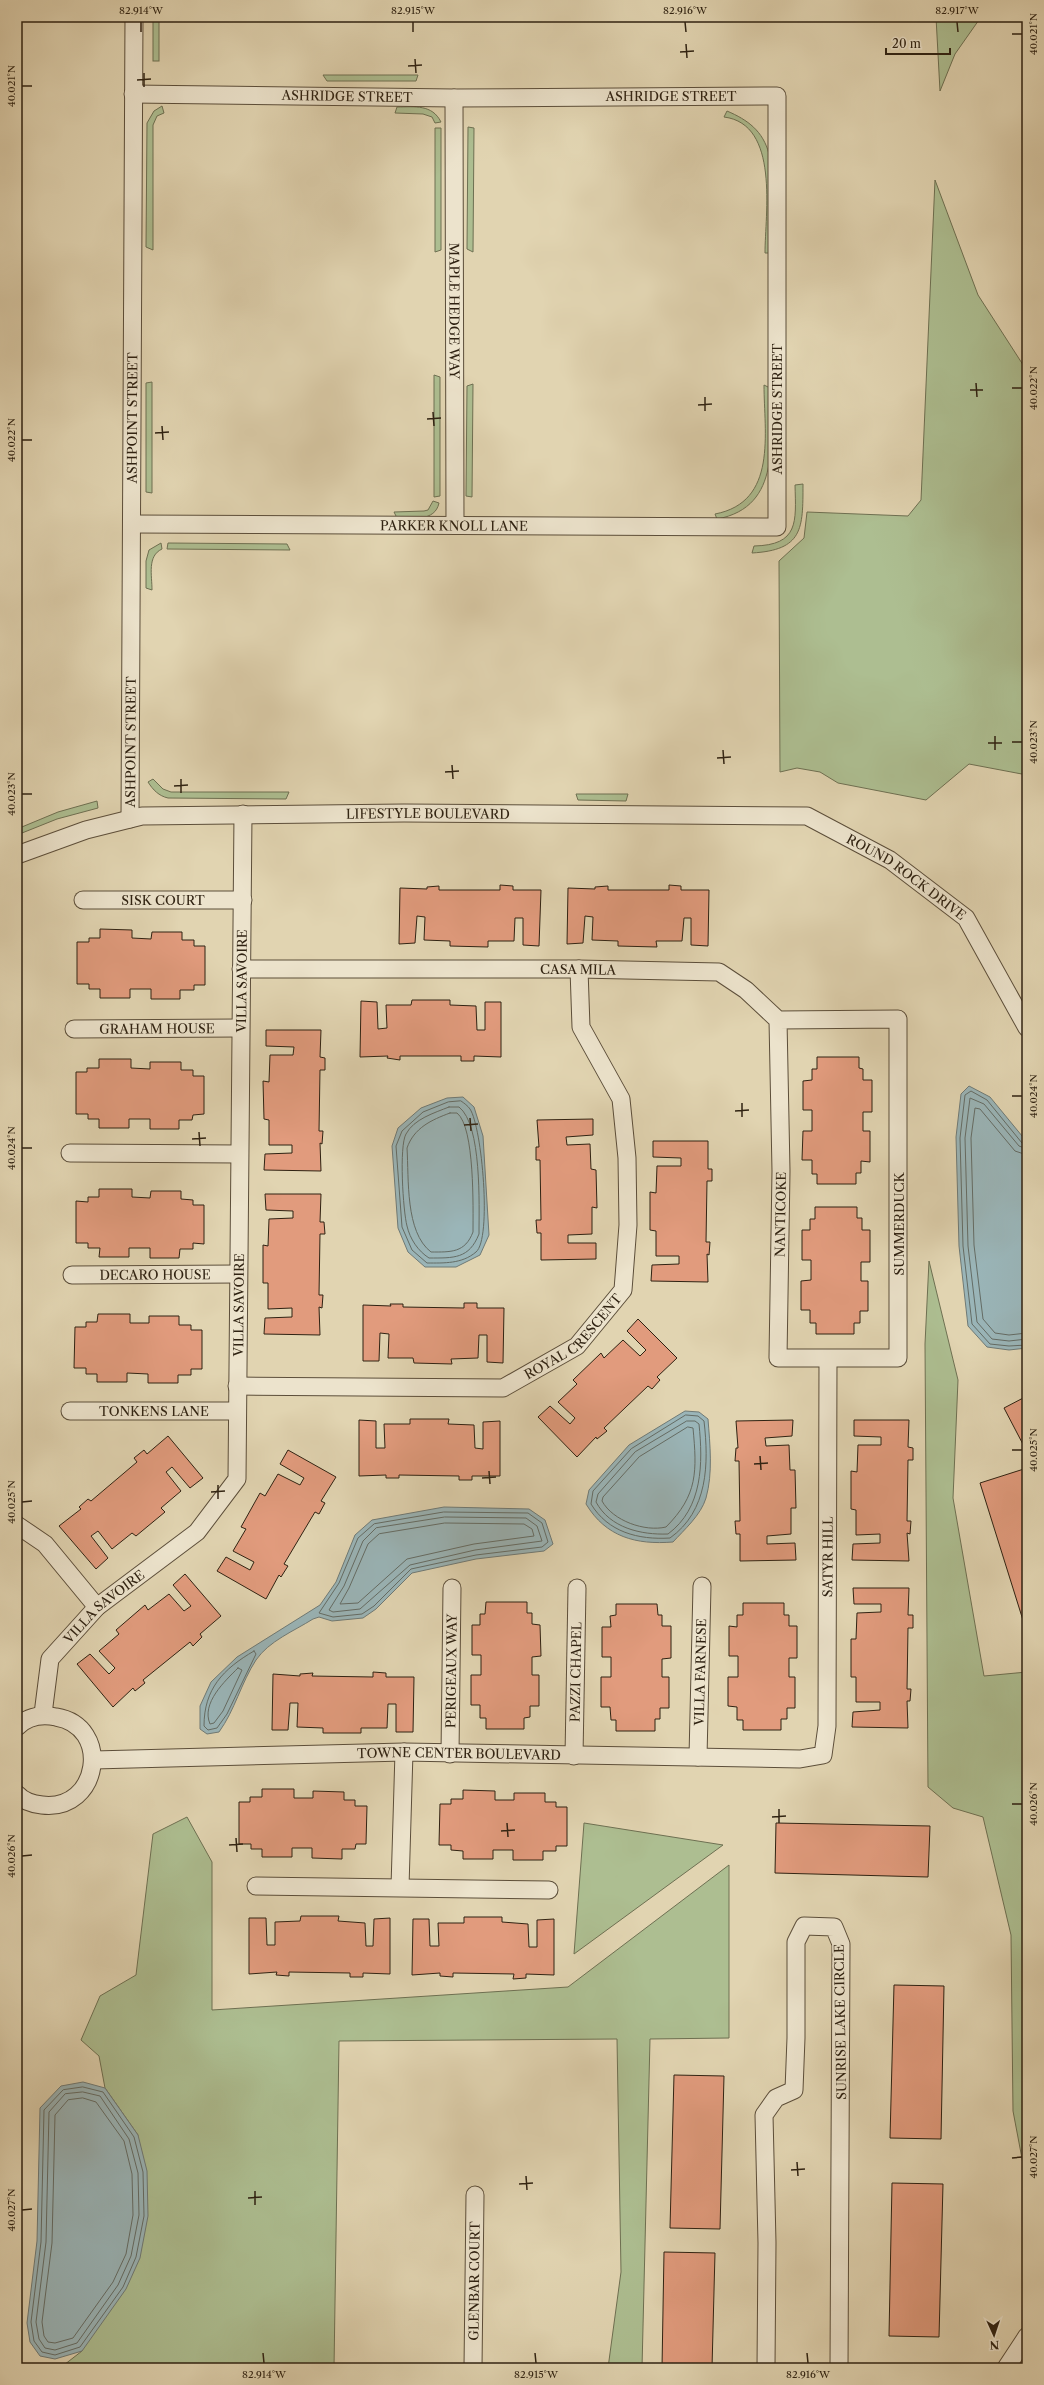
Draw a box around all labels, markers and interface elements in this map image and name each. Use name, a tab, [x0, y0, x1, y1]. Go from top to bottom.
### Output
text: 82.914°W	[119, 4, 164, 17]
text: 82.915°W	[391, 4, 436, 17]
text: 82.916°W	[663, 4, 708, 17]
text: 82.917°W	[935, 4, 980, 17]
text: 40.021°N	[1027, 13, 1040, 55]
scale bar	[886, 30, 950, 56]
text: 20 m	[892, 36, 921, 51]
text: 40.021°N	[5, 65, 18, 107]
street label: ASHRIDGE STREET	[280, 87, 413, 105]
street label: ASHRIDGE STREET	[604, 88, 737, 104]
street label: MAPLE HEDGE WAY	[446, 243, 463, 380]
street label: ASHRIDGE STREET	[769, 343, 785, 476]
street label: ASHPOINT STREET	[124, 352, 140, 485]
text: 40.022°N	[1027, 366, 1040, 410]
text: 40.022°N	[5, 418, 18, 462]
street label: PARKER KNOLL LANE	[380, 517, 528, 534]
street label: ASHPOINT STREET	[122, 676, 139, 809]
text: 40.023°N	[1027, 720, 1040, 764]
text: 40.023°N	[5, 772, 18, 816]
street label: LIFESTYLE BOULEVARD	[346, 805, 510, 822]
street label: ROUND ROCK DRIVE	[844, 831, 969, 923]
street label: SISK COURT	[121, 892, 205, 908]
street label: VILLA SAVOIRE	[233, 929, 250, 1034]
street label: CASA MILA	[540, 961, 617, 978]
street label: GRAHAM HOUSE	[99, 1020, 215, 1037]
text: 40.024°N	[1027, 1074, 1040, 1118]
text: 40.024°N	[5, 1126, 18, 1170]
street label: NANTICOKE	[772, 1172, 789, 1257]
street label: SUMMERDUCK	[891, 1172, 907, 1276]
street label: VILLA SAVOIRE	[230, 1253, 247, 1358]
street label: DECARO HOUSE	[99, 1266, 211, 1283]
street label: ROYAL CRESCENT	[521, 1290, 625, 1382]
street label: TONKENS LANE	[99, 1403, 209, 1419]
text: 40.025°N	[1027, 1428, 1040, 1472]
text: 40.025°N	[5, 1480, 18, 1524]
street label: SATYR HILL	[819, 1516, 836, 1597]
street label: VILLA SAVOIRE	[59, 1566, 147, 1647]
street label: PERIGEAUX WAY	[442, 1613, 460, 1728]
street label: VILLA FARNESE	[691, 1618, 709, 1727]
street label: PAZZI CHAPEL	[567, 1621, 584, 1722]
street label: TOWNE CENTER BOULEVARD	[357, 1744, 561, 1763]
text: 40.026°N	[1027, 1782, 1040, 1826]
text: 40.026°N	[5, 1834, 18, 1878]
street label: SUNRISE LAKE CIRCLE	[831, 1944, 849, 2100]
text: 40.027°N	[1027, 2136, 1040, 2179]
text: 40.027°N	[5, 2189, 18, 2232]
street label: GLENBAR COURT	[465, 2221, 483, 2341]
north arrow	[974, 2315, 1014, 2355]
text: N	[989, 2338, 1000, 2352]
text: 82.914°W	[242, 2368, 287, 2381]
text: 82.915°W	[514, 2368, 559, 2381]
text: 82.916°W	[786, 2368, 831, 2381]

